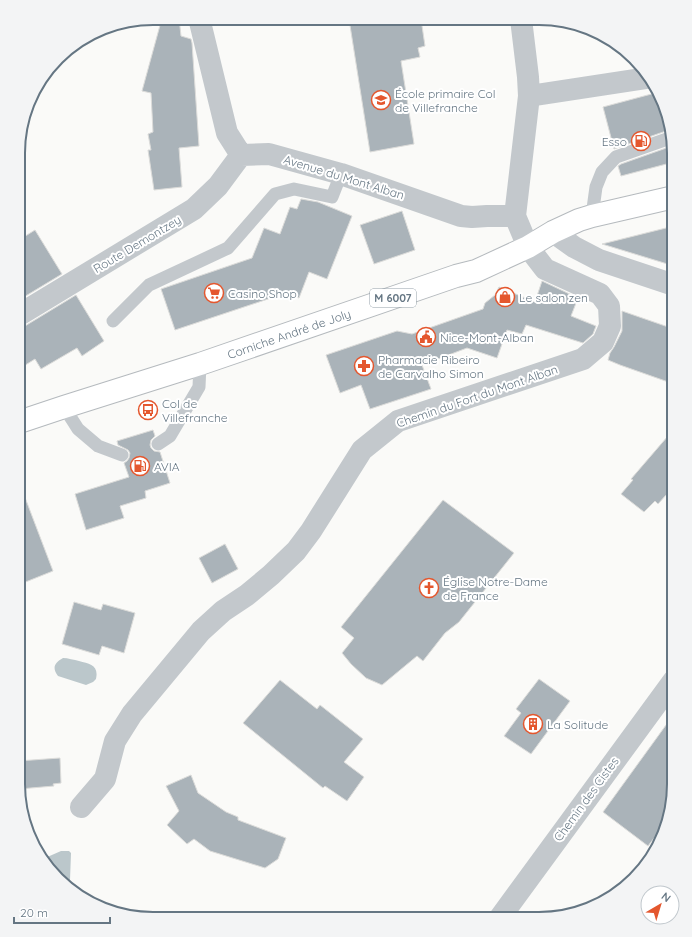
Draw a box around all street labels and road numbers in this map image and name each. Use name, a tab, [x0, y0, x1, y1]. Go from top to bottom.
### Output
street label: Avenue du Mont Alban	[282, 152, 406, 202]
street label: Route Demontzey	[90, 212, 184, 276]
road number: M 6007	[370, 289, 416, 307]
street label: Corniche André de Joly	[225, 306, 353, 362]
street label: Chemin du Fort du Mont Alban	[394, 361, 560, 431]
street label: Chemin des Cistes	[550, 754, 622, 844]

